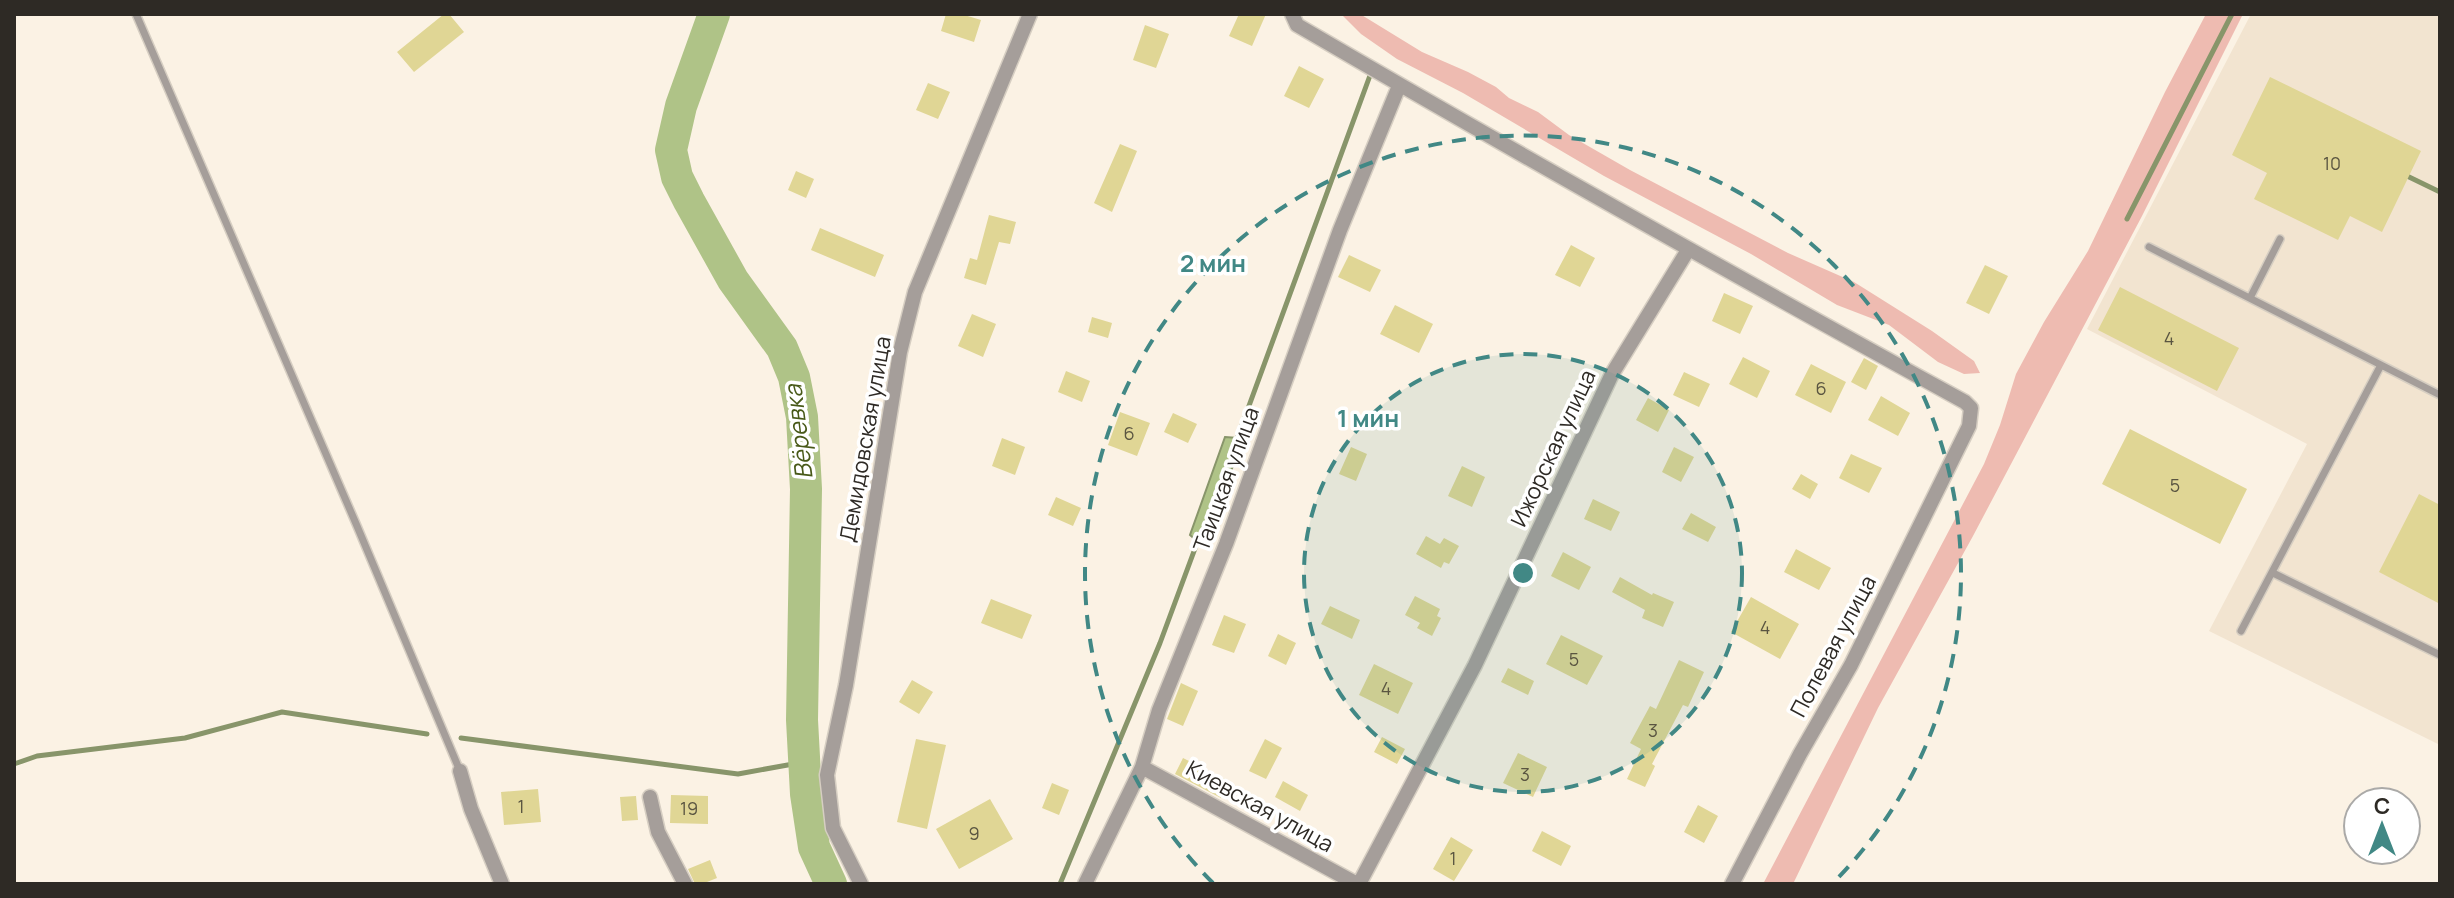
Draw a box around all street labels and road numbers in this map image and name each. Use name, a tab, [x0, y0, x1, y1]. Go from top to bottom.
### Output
street label: Демидовская улица	[832, 334, 898, 544]
street label: Ижорская улица	[1503, 365, 1603, 531]
street label: Таицкая улица	[1186, 403, 1266, 555]
street label: Полевая улица	[1783, 570, 1883, 722]
street label: Киевская улица	[1181, 753, 1339, 859]

